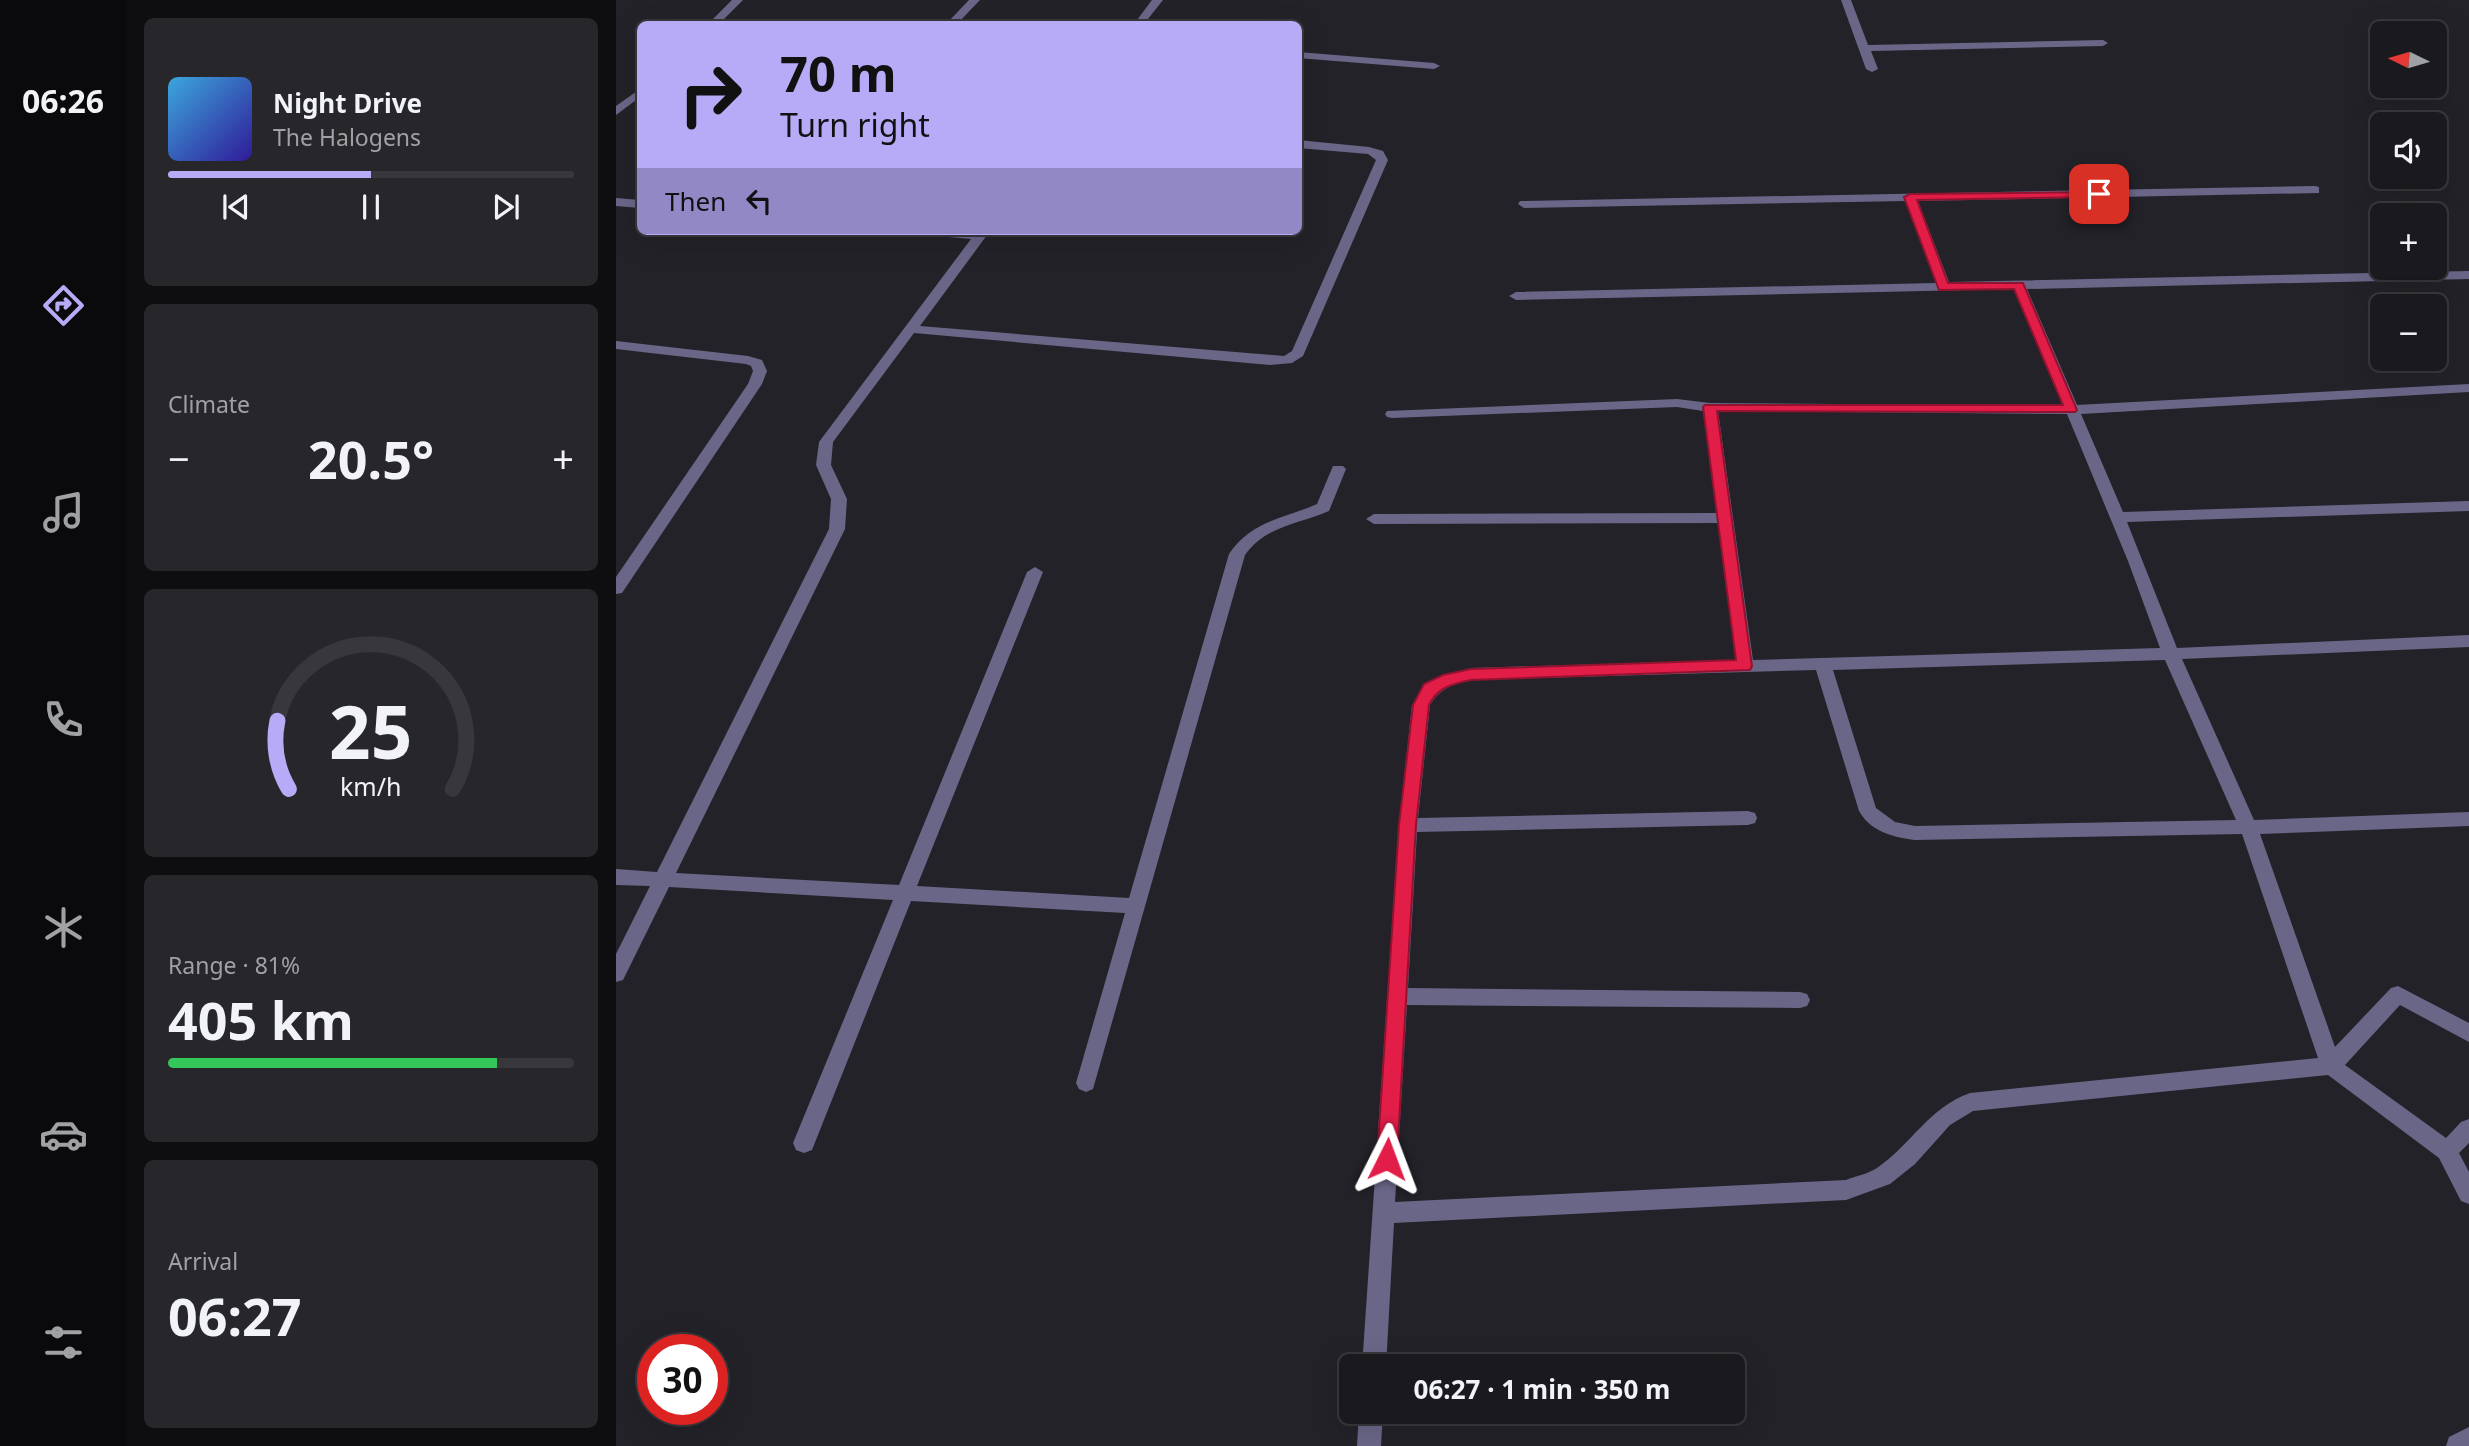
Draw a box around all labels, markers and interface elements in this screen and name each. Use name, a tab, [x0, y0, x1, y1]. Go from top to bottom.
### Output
north arrow	[2370, 21, 2446, 98]
map controls	[2370, 21, 2447, 371]
text: 70 m	[780, 40, 897, 106]
icon: right	[665, 49, 756, 140]
text: 06:26	[22, 79, 104, 122]
text: Night Drive	[273, 85, 422, 121]
text: Turn right	[780, 103, 930, 146]
button: sound	[2370, 112, 2447, 189]
text: The Halogens	[273, 121, 421, 153]
pin	[2069, 164, 2129, 224]
icon: arrive	[2080, 175, 2118, 213]
icon: left	[740, 182, 778, 220]
text: Then	[665, 183, 726, 219]
icon: previous	[217, 188, 255, 226]
icon: pause	[352, 188, 390, 226]
icon: next	[487, 188, 525, 226]
button: +	[2370, 203, 2447, 280]
icon: directions	[39, 281, 88, 330]
button: −	[2370, 294, 2447, 371]
text: Climate	[168, 388, 250, 420]
text: 20.5°	[308, 423, 434, 494]
text: −	[168, 432, 190, 484]
text: +	[552, 432, 574, 484]
icon: music	[39, 488, 88, 537]
text: 25	[329, 681, 413, 780]
icon: phone	[39, 695, 88, 744]
text: km/h	[340, 769, 402, 803]
icon: climate	[39, 903, 88, 952]
text: Range · 81%	[168, 949, 300, 981]
text: 405 km	[168, 984, 354, 1055]
icon: car	[39, 1110, 88, 1159]
position arrow	[1350, 1122, 1424, 1196]
text: Arrival	[168, 1245, 238, 1277]
text: 06:27	[168, 1280, 302, 1351]
icon: filters	[39, 1318, 88, 1367]
speed limit sign: 30	[637, 1334, 728, 1425]
text: 06:27 · 1 min · 350 m	[1414, 1371, 1670, 1407]

